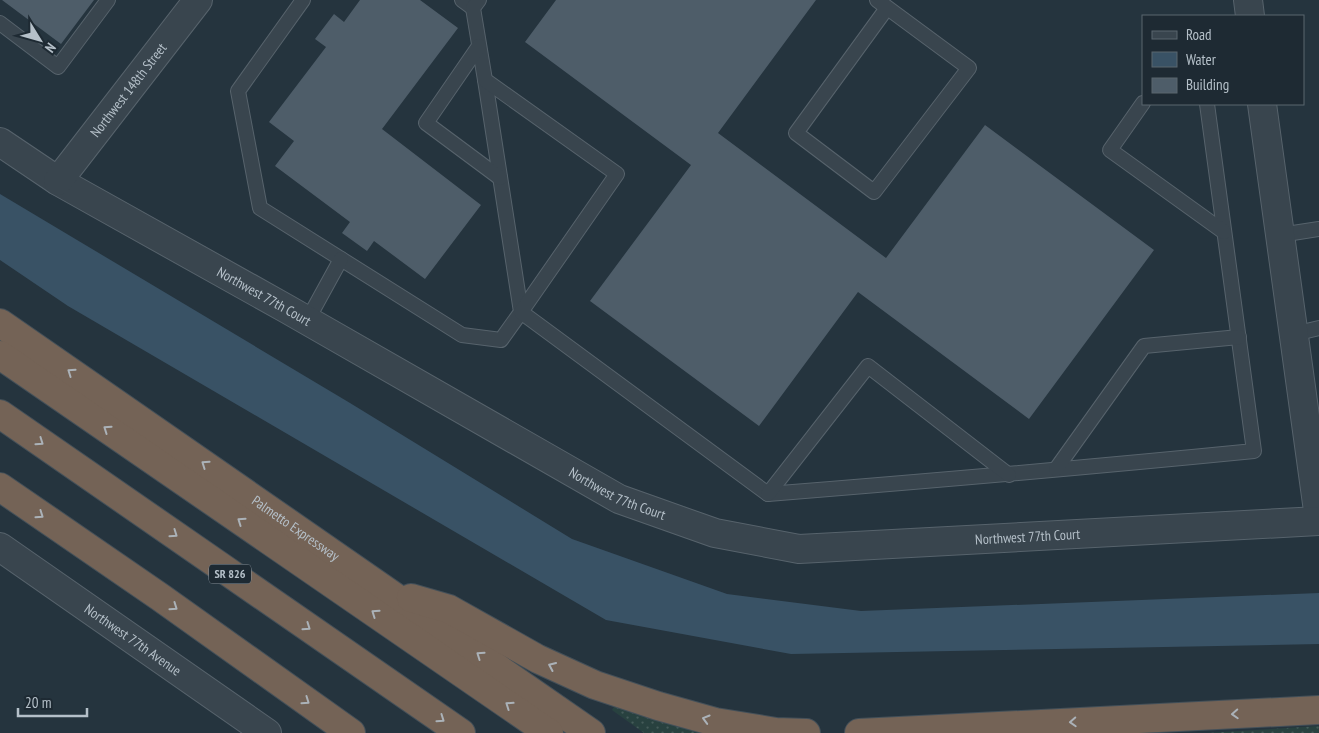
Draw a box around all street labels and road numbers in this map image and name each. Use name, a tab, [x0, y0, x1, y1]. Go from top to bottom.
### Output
street label: Northwest 148th Street	[86, 39, 171, 141]
street label: Northwest 77th Court	[214, 263, 314, 330]
street label: Northwest 77th Court	[566, 463, 668, 524]
street label: Palmetto Expressway	[249, 492, 344, 565]
street label: Northwest 77th Court	[975, 525, 1081, 549]
road number: SR 826	[209, 564, 251, 584]
street label: Northwest 77th Avenue	[81, 600, 185, 680]

